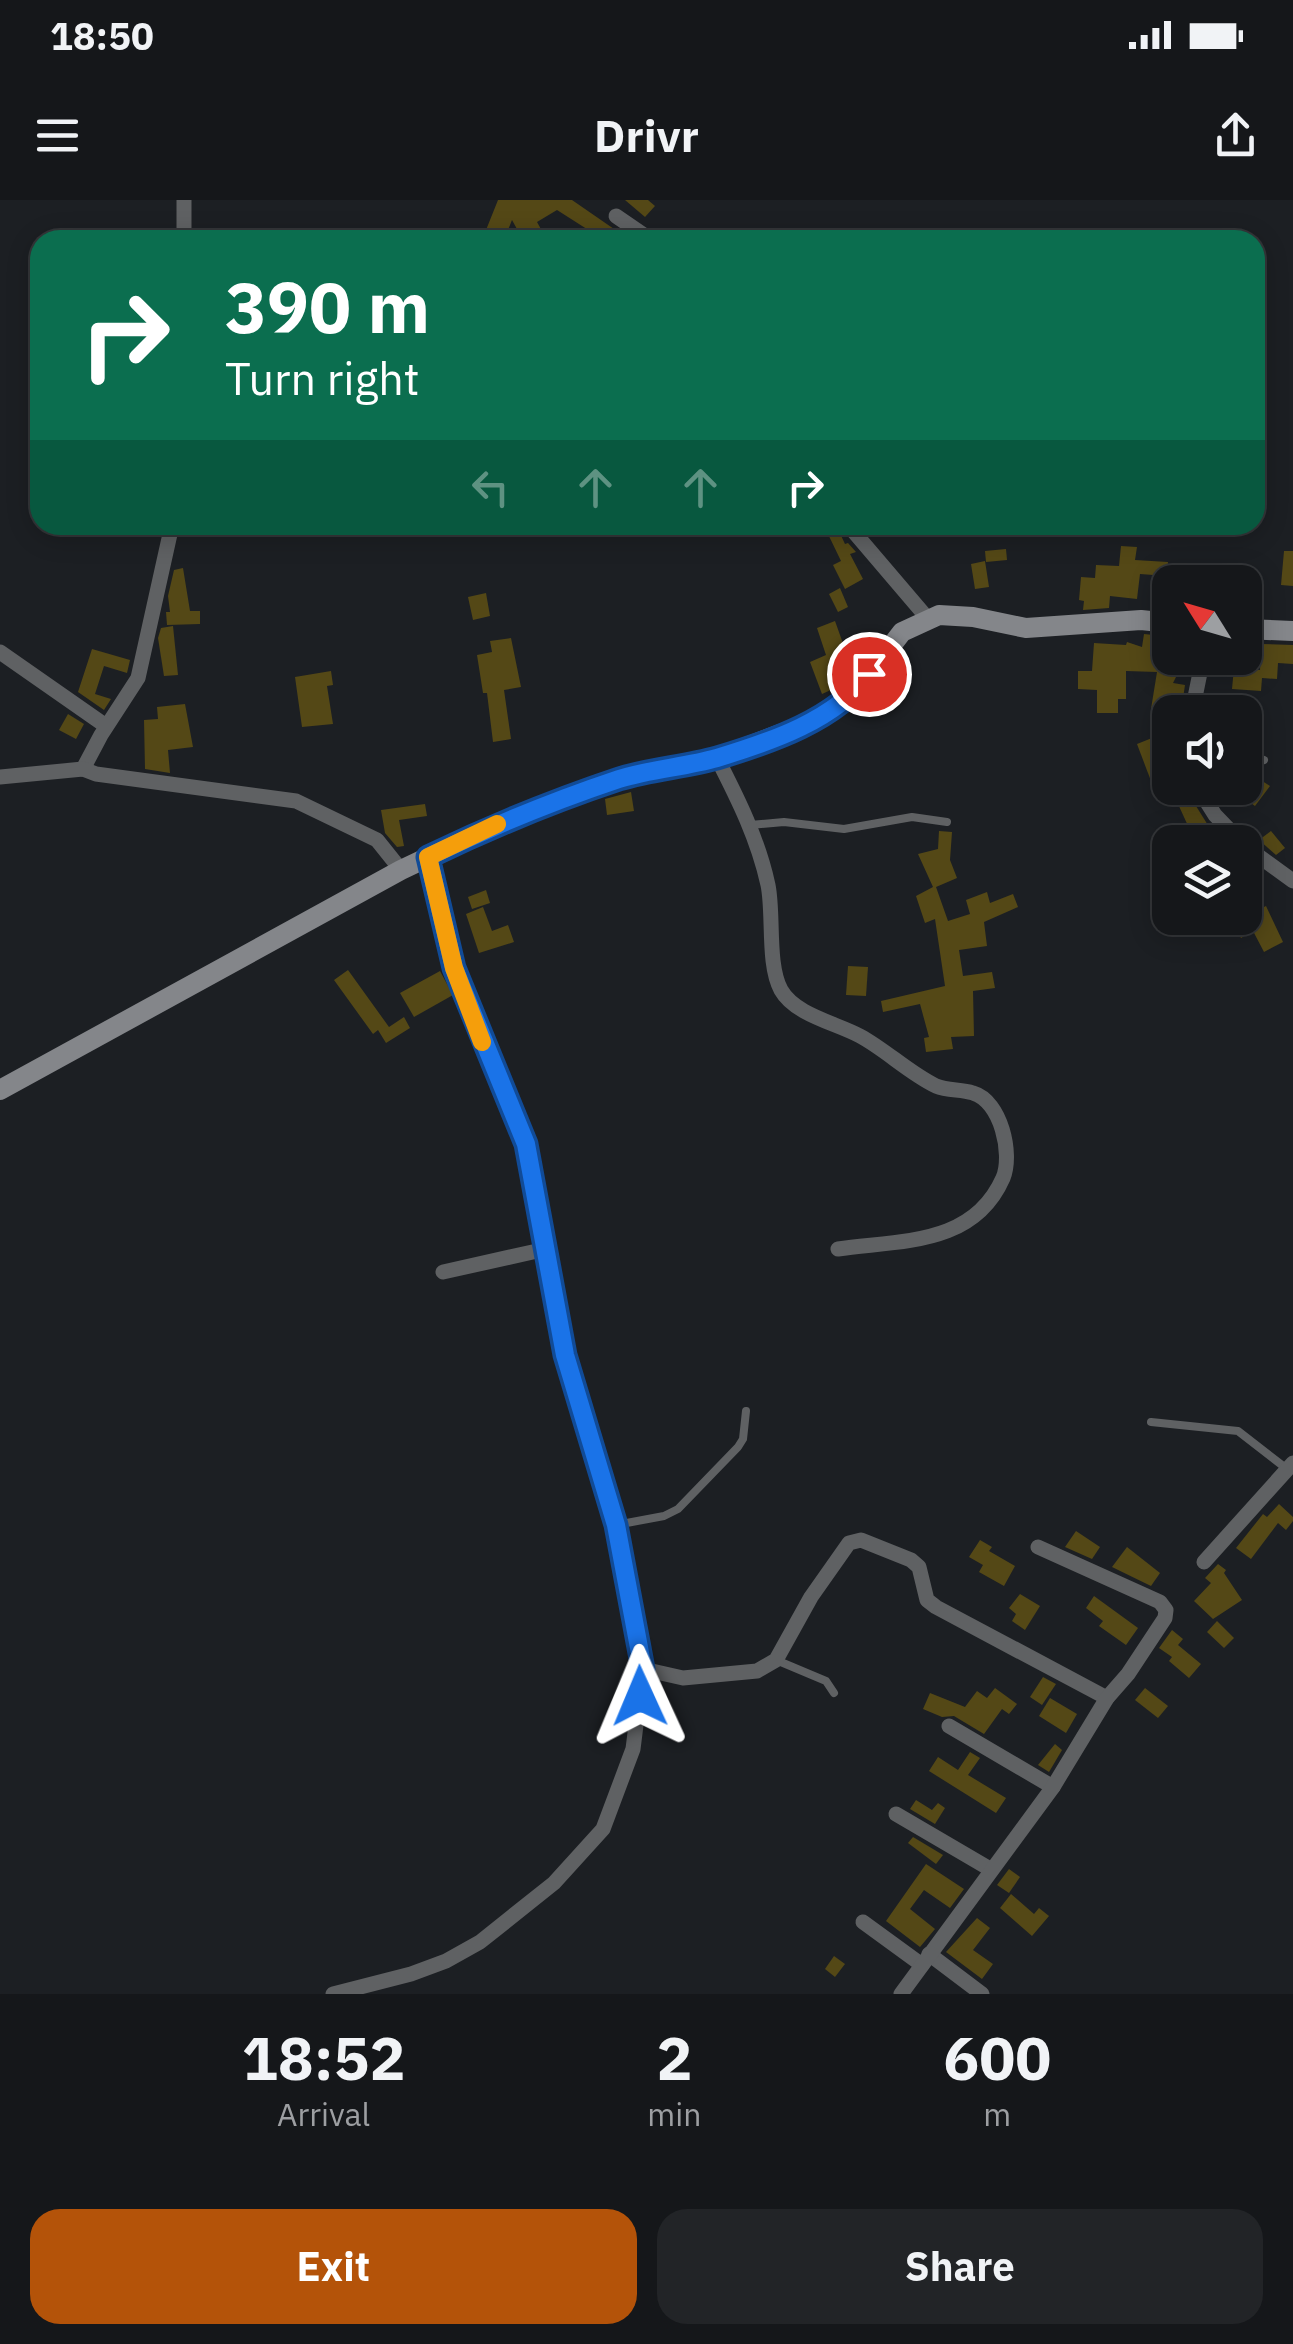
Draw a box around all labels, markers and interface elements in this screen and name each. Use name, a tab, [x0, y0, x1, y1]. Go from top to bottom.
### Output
text: 18:50	[50, 11, 154, 60]
text: Drivr	[594, 106, 699, 164]
icon: menu	[30, 108, 85, 163]
icon: share	[1208, 108, 1263, 163]
text: 390 m	[225, 261, 430, 352]
icon: right	[60, 270, 190, 400]
text: Turn right	[225, 349, 420, 407]
icon: left	[463, 460, 518, 515]
icon: ahead	[568, 460, 623, 515]
icon: ahead	[673, 460, 728, 515]
icon: right	[778, 460, 833, 515]
north arrow	[1152, 565, 1262, 675]
map controls	[1152, 565, 1262, 935]
pin	[827, 632, 912, 717]
icon: arrive	[842, 647, 897, 702]
button: sound	[1152, 695, 1262, 805]
button: layers	[1152, 825, 1262, 935]
position arrow	[588, 1644, 692, 1748]
text: 18:52	[242, 2018, 406, 2097]
text: 2	[656, 2018, 692, 2097]
text: 600	[943, 2018, 1051, 2097]
text: Arrival	[277, 2093, 370, 2135]
text: min	[647, 2093, 701, 2135]
text: m	[983, 2093, 1011, 2135]
button: Exit	[30, 2209, 637, 2324]
button: Share	[657, 2209, 1263, 2324]

